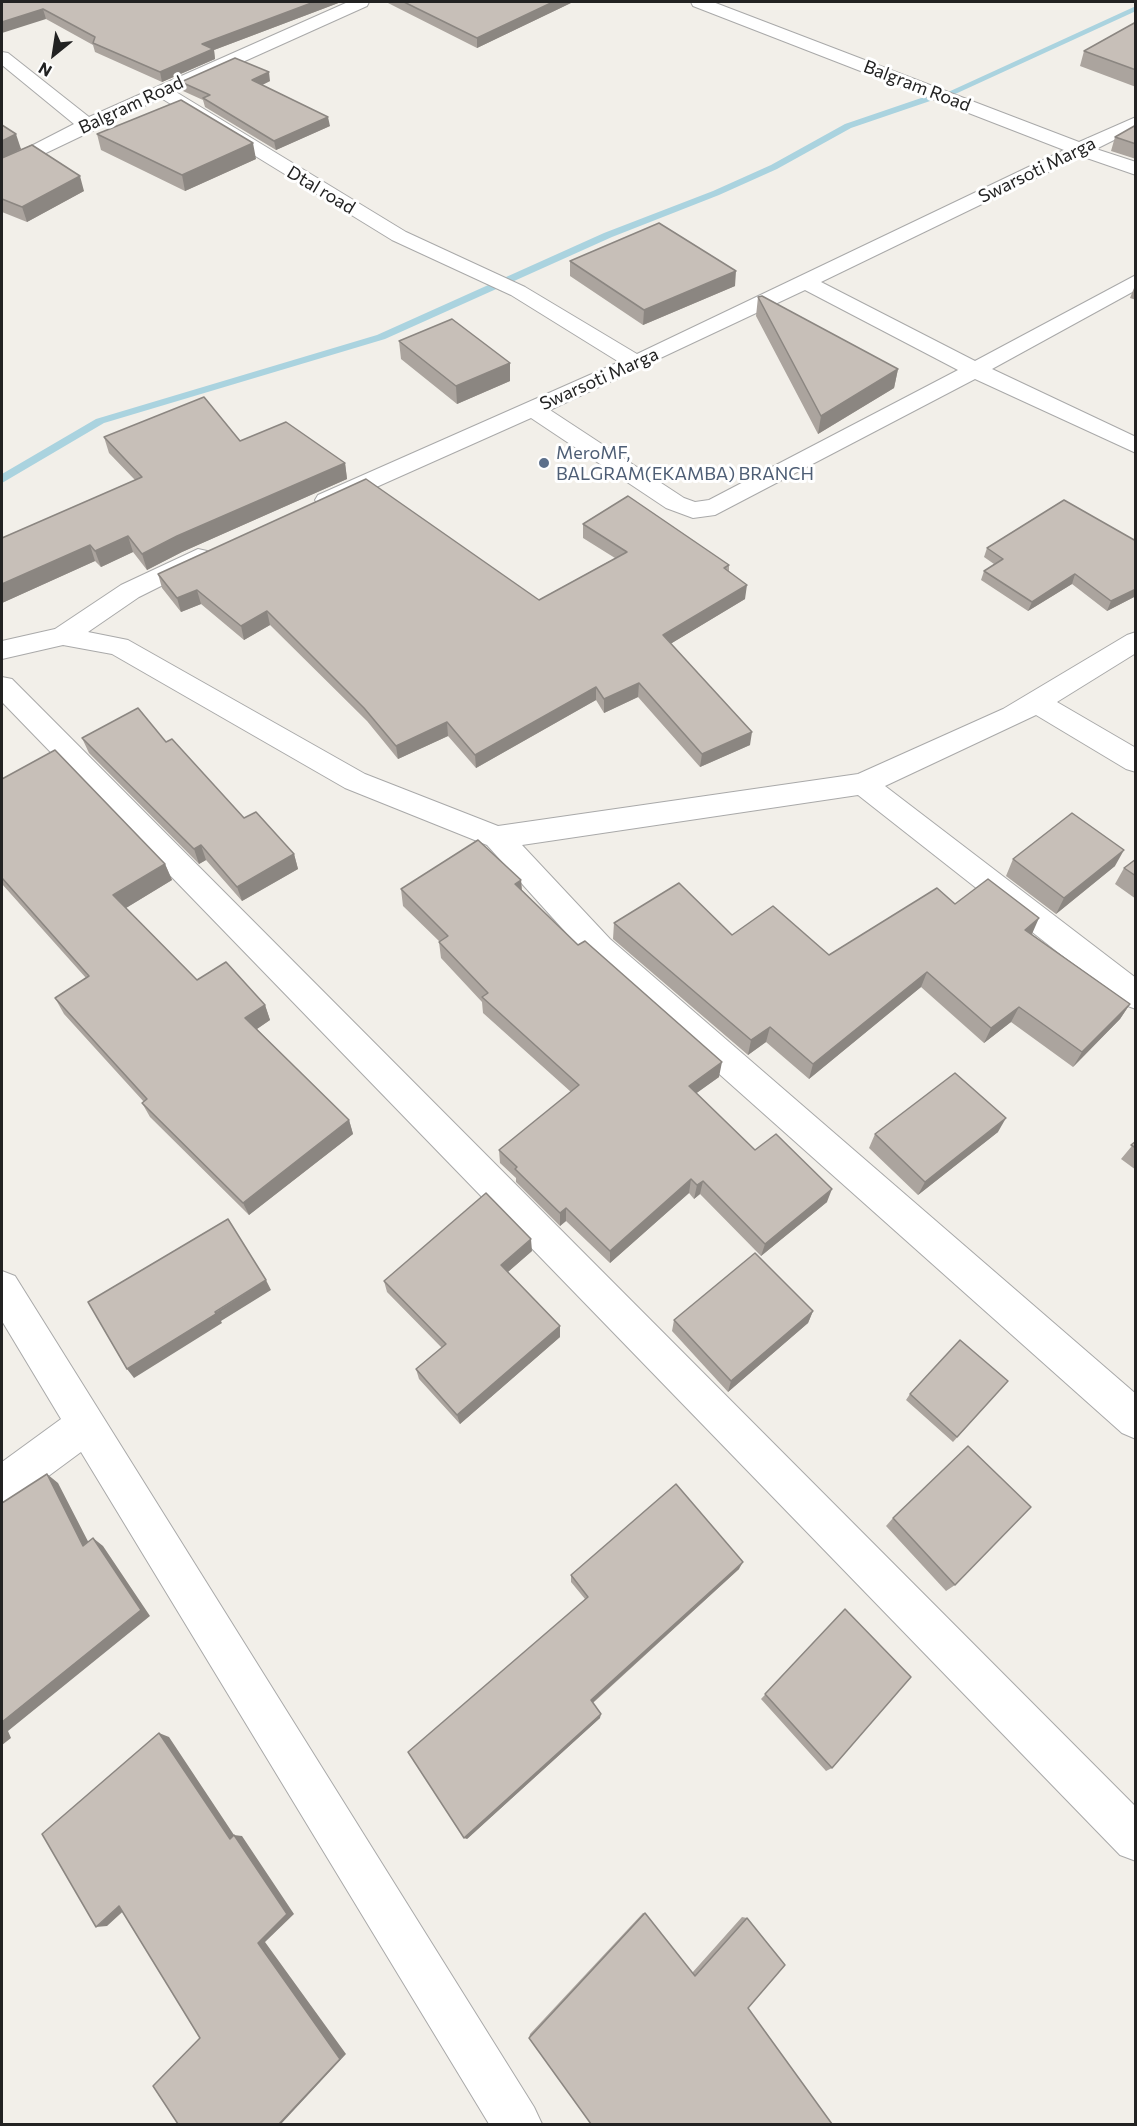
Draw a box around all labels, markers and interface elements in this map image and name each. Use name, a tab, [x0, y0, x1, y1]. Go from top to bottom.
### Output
north arrow	[24, 24, 84, 84]
street label: Balgram Road	[860, 56, 974, 116]
text: N	[35, 59, 55, 81]
street label: Balgram Road	[75, 71, 187, 139]
street label: Swarsoti Marga	[975, 132, 1099, 208]
street label: Dtal road	[283, 161, 359, 219]
street label: Swarsoti Marga	[536, 343, 662, 415]
place label: MeroMF, BALGRAM(EKAMBA) BRANCH	[556, 442, 814, 484]
marker: MeroMF, BALGRAM(EKAMBA) BRANCH	[537, 456, 551, 470]

